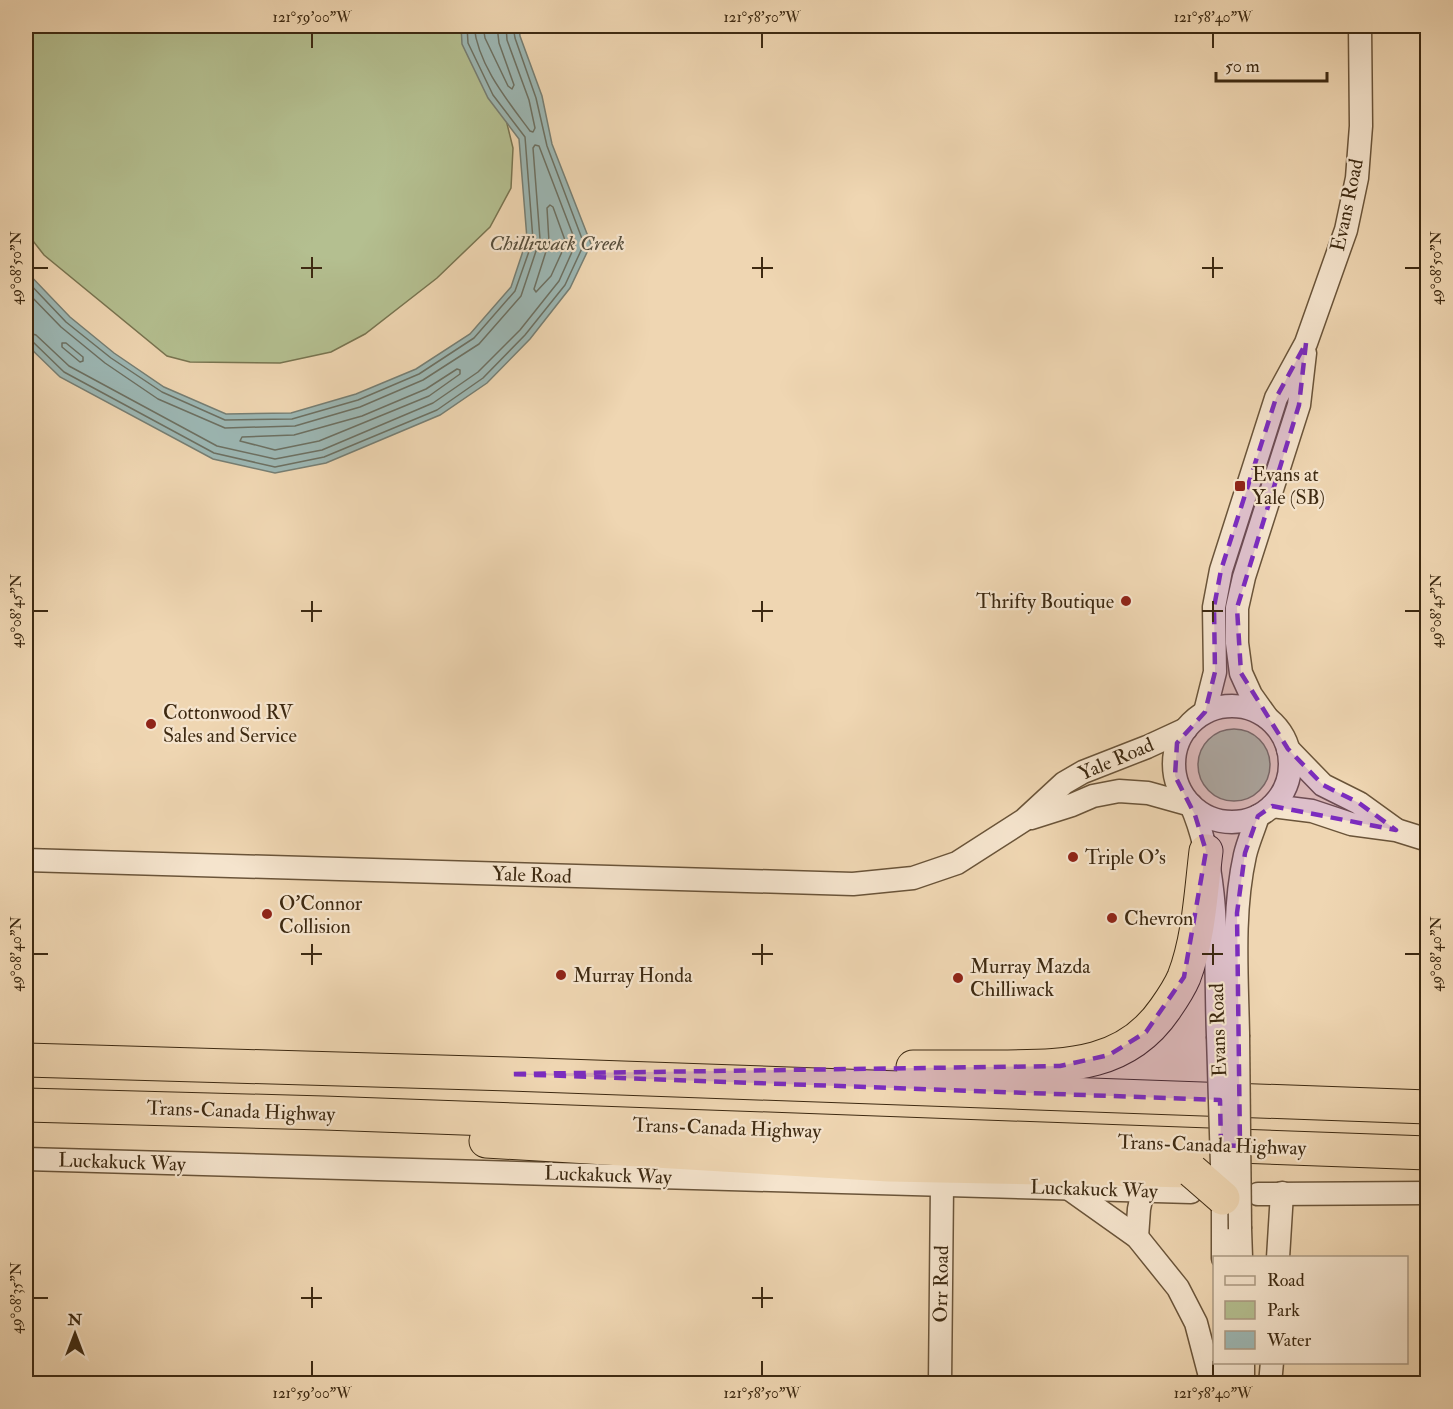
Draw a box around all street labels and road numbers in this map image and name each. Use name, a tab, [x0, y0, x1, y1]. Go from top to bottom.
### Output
street label: Evans Road	[1325, 156, 1369, 254]
street label: Yale Road	[1074, 732, 1158, 786]
street label: Yale Road	[492, 861, 572, 889]
street label: Evans Road	[1204, 982, 1232, 1077]
street label: Trans-Canada Highway	[146, 1095, 337, 1127]
street label: Trans-Canada Highway	[632, 1112, 823, 1144]
street label: Trans-Canada Highway	[1117, 1129, 1308, 1161]
street label: Luckakuck Way	[58, 1147, 187, 1177]
street label: Luckakuck Way	[544, 1160, 673, 1190]
street label: Luckakuck Way	[1030, 1174, 1159, 1204]
street label: Orr Road	[928, 1245, 954, 1323]

